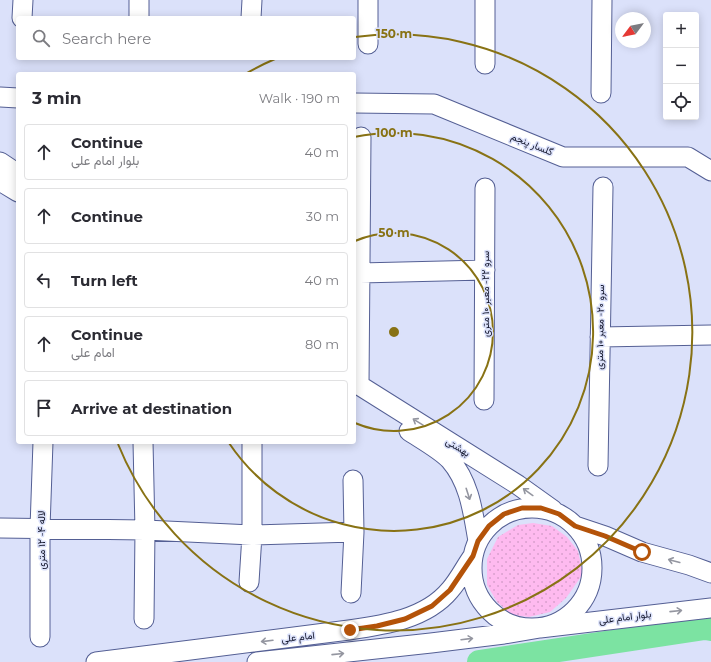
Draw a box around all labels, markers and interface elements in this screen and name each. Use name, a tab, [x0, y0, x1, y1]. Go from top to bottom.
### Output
north arrow	[615, 12, 651, 48]
map controls	[663, 12, 699, 120]
button: +	[663, 12, 699, 48]
search box	[16, 16, 356, 60]
text: 150 m	[376, 26, 412, 41]
icon: search	[30, 27, 52, 49]
text: Search here	[62, 29, 151, 48]
button: −	[663, 48, 699, 84]
button: locate	[663, 84, 699, 120]
text: 3 min	[32, 88, 82, 108]
text: Walk · 190 m	[259, 90, 340, 106]
text: 100 m	[376, 125, 412, 140]
street label: گلسار پنجم	[509, 130, 556, 159]
text: Continue	[71, 133, 143, 152]
icon: ahead	[33, 141, 55, 163]
text: 40 m	[305, 144, 339, 160]
text: بلوار امام علی	[71, 152, 139, 168]
icon: ahead	[33, 205, 55, 227]
text: Continue	[71, 207, 143, 226]
text: 30 m	[306, 208, 339, 224]
text: 50 m	[378, 225, 410, 240]
street label: سرو ۲۲- معبر ۱۰ متری	[479, 251, 492, 337]
icon: left	[33, 269, 55, 291]
text: Turn left	[71, 271, 138, 290]
text: 40 m	[305, 272, 339, 288]
street label: سرو ۲۰- معبر ۱۰ متری	[593, 284, 607, 370]
text: Continue	[71, 325, 143, 344]
centre of rings	[387, 325, 401, 339]
icon: ahead	[33, 333, 55, 355]
text: 80 m	[305, 336, 339, 352]
text: امام علی	[71, 344, 115, 360]
icon: arrive	[33, 397, 55, 419]
text: Arrive at destination	[71, 399, 232, 418]
one-way arrow	[413, 418, 424, 426]
street label: بهشتی	[443, 434, 473, 460]
one-way arrow	[465, 487, 472, 500]
one-way arrow	[522, 488, 533, 496]
street label: لاله ۴- ۱۲ متری	[35, 510, 48, 570]
route start	[633, 543, 651, 561]
one-way arrow	[668, 557, 681, 564]
street label: بلوار امام علی	[598, 607, 652, 627]
one-way arrow	[669, 608, 682, 615]
route end	[341, 621, 359, 639]
street label: امام علی	[280, 628, 316, 646]
one-way arrow	[460, 635, 473, 643]
one-way arrow	[261, 637, 274, 644]
one-way arrow	[331, 650, 344, 657]

